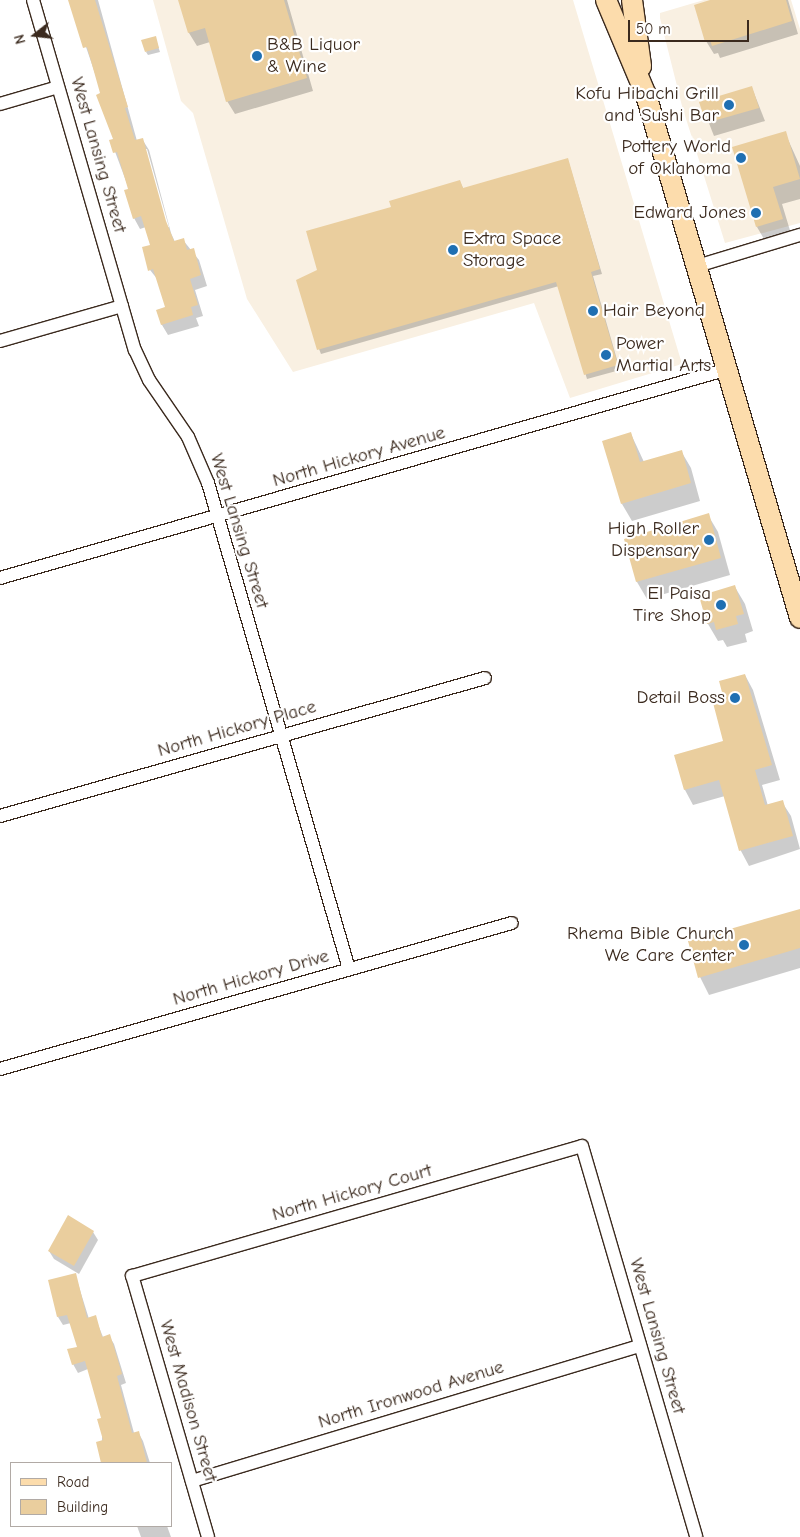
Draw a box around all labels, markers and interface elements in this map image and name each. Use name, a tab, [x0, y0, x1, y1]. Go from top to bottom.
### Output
north arrow	[10, 10, 60, 60]
scale bar	[630, 10, 751, 42]
text: 50 m	[636, 20, 671, 38]
text: N	[11, 33, 30, 46]
place label: B&B Liquor & Wine	[267, 34, 360, 78]
marker: B&B Liquor & Wine	[251, 50, 263, 62]
street label: West Lansing Street	[65, 75, 131, 235]
place label: Kofu Hibachi Grill and Sushi Bar	[575, 83, 719, 127]
marker: Kofu Hibachi Grill and Sushi Bar	[723, 99, 735, 111]
place label: Pottery World of Oklahoma	[622, 136, 731, 180]
marker: Pottery World of Oklahoma	[735, 152, 747, 164]
place label: Edward Jones	[634, 202, 746, 224]
marker: Edward Jones	[750, 207, 762, 219]
place label: Extra Space Storage	[463, 228, 561, 272]
marker: Extra Space Storage	[447, 244, 459, 256]
place label: Hair Beyond	[603, 300, 705, 322]
marker: Hair Beyond	[587, 305, 599, 317]
place label: Power Martial Arts	[616, 333, 711, 377]
marker: Power Martial Arts	[600, 349, 612, 361]
street label: North Hickory Avenue	[270, 421, 448, 493]
street label: West Lansing Street	[205, 451, 273, 611]
place label: High Roller Dispensary	[608, 518, 699, 562]
marker: High Roller Dispensary	[703, 534, 715, 546]
place label: El Paisa Tire Shop	[633, 583, 711, 627]
marker: El Paisa Tire Shop	[715, 599, 727, 611]
place label: Detail Boss	[637, 687, 725, 709]
marker: Detail Boss	[729, 692, 741, 704]
street label: North Hickory Place	[155, 695, 319, 763]
place label: Rhema Bible Church We Care Center	[567, 923, 734, 967]
marker: Rhema Bible Church We Care Center	[738, 939, 750, 951]
street label: North Hickory Drive	[170, 945, 332, 1011]
street label: North Hickory Court	[270, 1159, 434, 1227]
street label: West Lansing Street	[624, 1256, 690, 1416]
street label: West Madison Street	[154, 1318, 222, 1484]
street label: North Ironwood Avenue	[316, 1356, 506, 1434]
legend	[10, 1462, 172, 1527]
text: Road	[57, 1473, 89, 1491]
text: Building	[57, 1498, 108, 1516]

